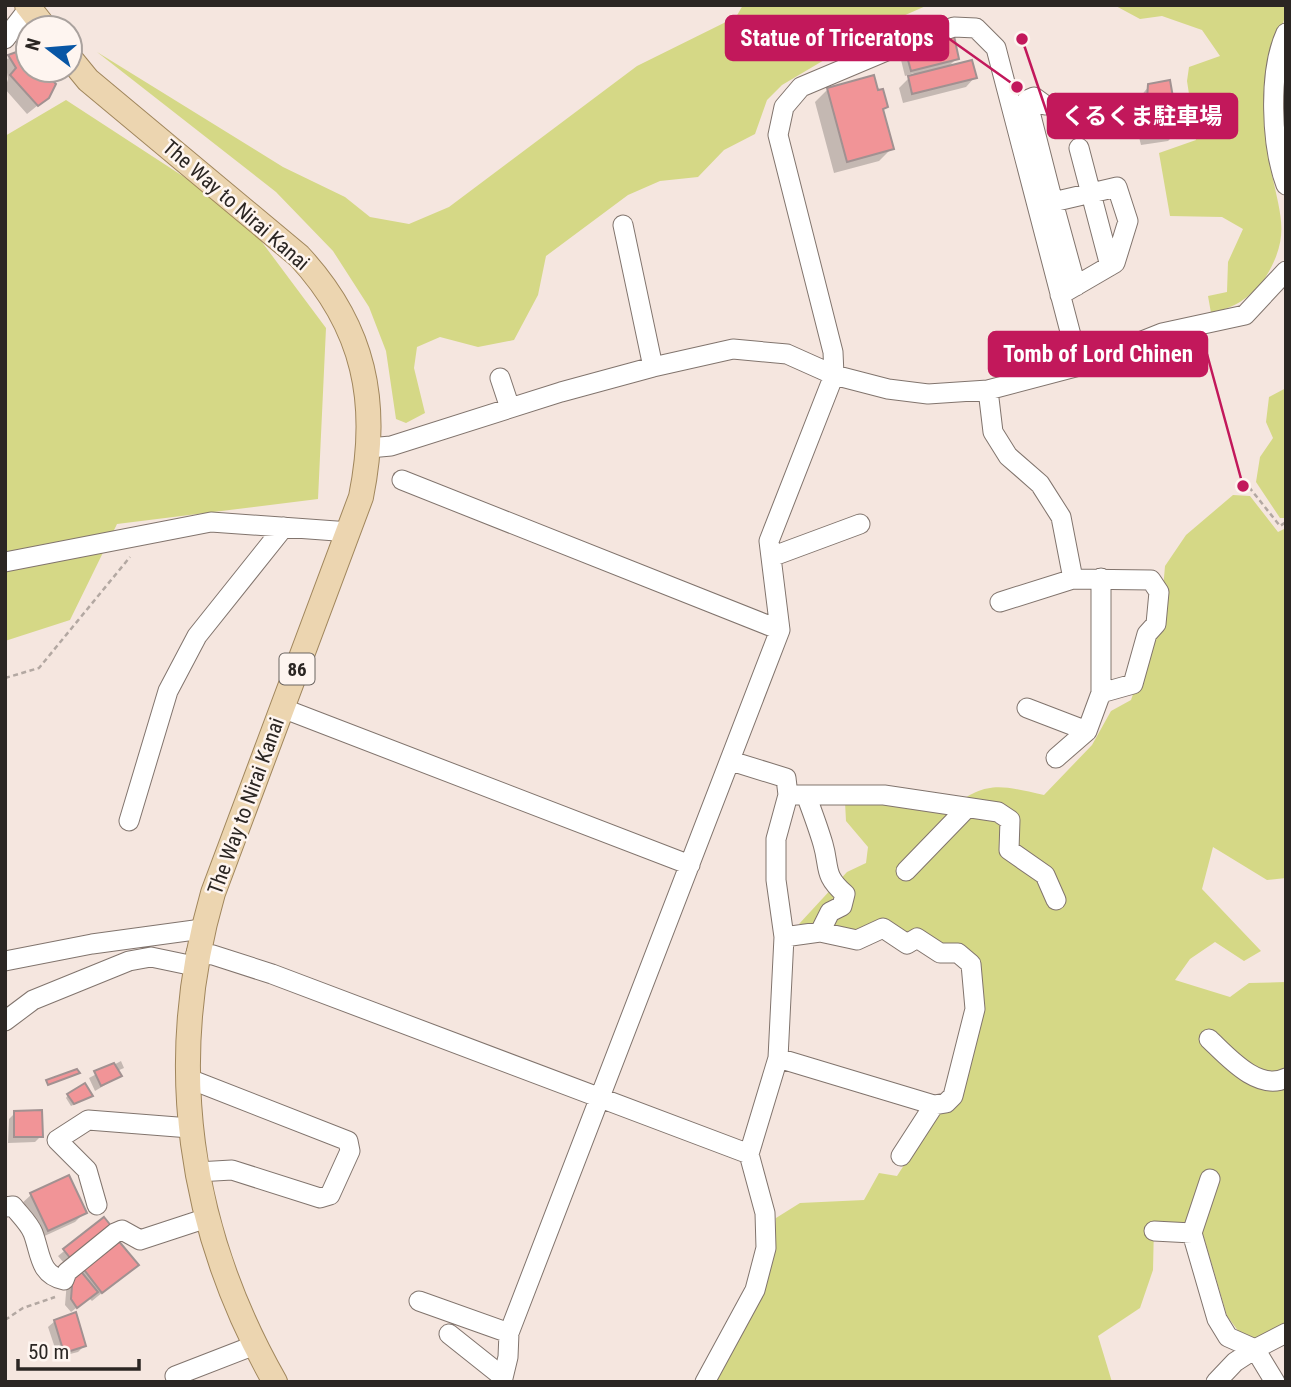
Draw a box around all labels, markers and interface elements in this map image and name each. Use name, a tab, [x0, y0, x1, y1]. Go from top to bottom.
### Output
north arrow	[14, 14, 84, 84]
callout: Statue of Triceratops	[726, 16, 948, 60]
text: Statue of Triceratops	[740, 25, 934, 52]
text: N	[20, 36, 46, 53]
callout: くるくま駐車場	[1048, 94, 1237, 138]
text: くるくま駐車場	[1062, 103, 1222, 130]
street label: The Way to Nirai Kanai	[158, 135, 314, 275]
callout: Tomb of Lord Chinen	[989, 332, 1207, 376]
text: Tomb of Lord Chinen	[1003, 341, 1193, 368]
road number: 86	[280, 654, 314, 684]
street label: The Way to Nirai Kanai	[203, 714, 289, 898]
scale bar	[18, 1328, 138, 1372]
text: 50 m	[28, 1340, 69, 1364]

